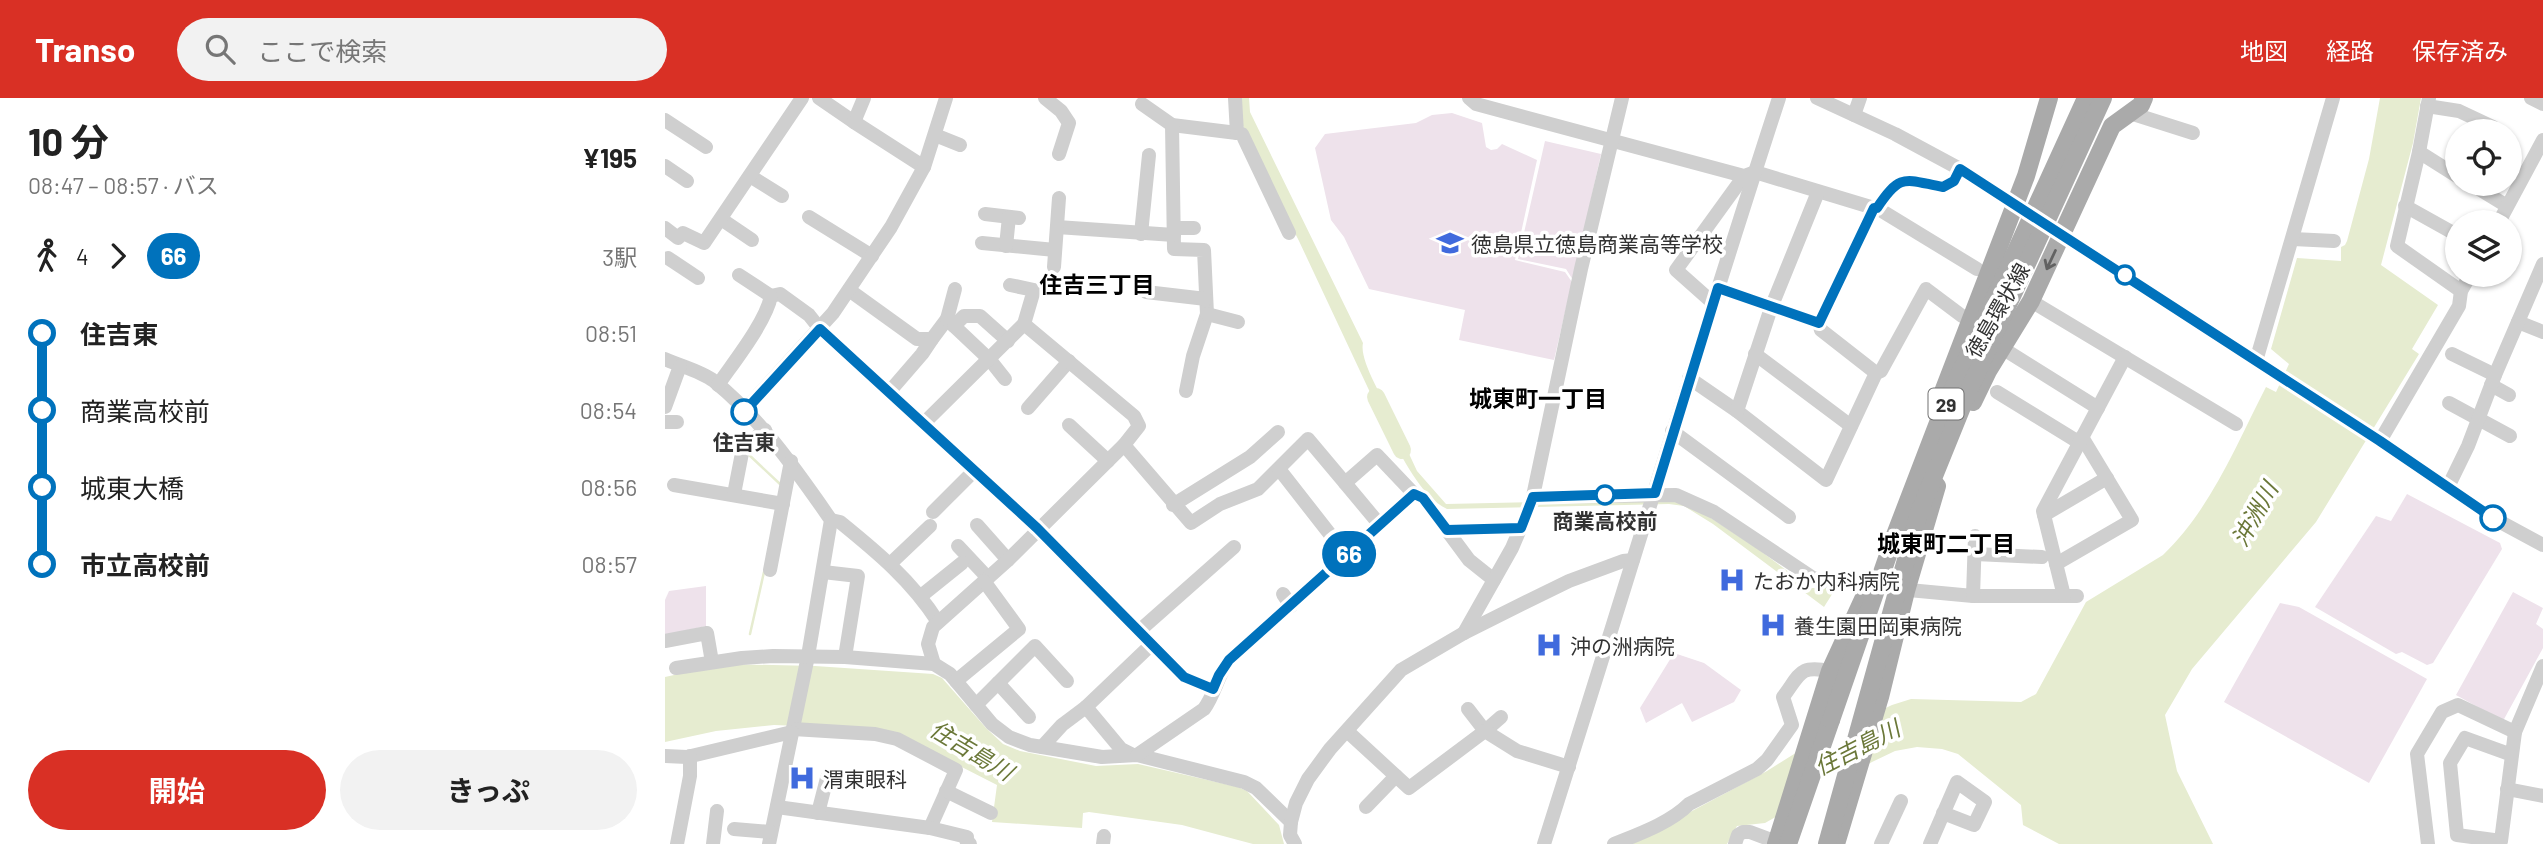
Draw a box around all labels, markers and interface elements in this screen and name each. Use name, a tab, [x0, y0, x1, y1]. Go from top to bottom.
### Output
search box	[177, 18, 667, 81]
text: Transo	[35, 29, 135, 69]
icon: search	[201, 30, 239, 68]
text: ここで検索	[257, 35, 387, 66]
text: 地図	[2240, 36, 2288, 65]
text: 経路	[2326, 36, 2374, 65]
text: 保存済み	[2412, 36, 2508, 65]
text: 10 分	[28, 118, 109, 164]
map controls	[2445, 119, 2522, 287]
button: locate	[2445, 119, 2522, 196]
text: ¥195	[582, 142, 637, 173]
text: 08:47 – 08:57 · バス	[28, 171, 219, 199]
button: layers	[2445, 210, 2522, 287]
school or university icon: 徳島県立徳島商業高等学校	[1435, 228, 1465, 258]
place label: 徳島県立徳島商業高等学校	[1471, 231, 1723, 256]
icon: walk	[28, 237, 66, 275]
icon: forward	[99, 237, 137, 275]
text: 66	[161, 241, 186, 270]
text: 4	[76, 242, 89, 270]
text: 3駅	[602, 243, 637, 271]
one-way arrow	[2044, 249, 2057, 270]
street label: 徳島環状線	[1960, 258, 2034, 362]
unlabelled marker	[2115, 265, 2135, 285]
district label: 住吉三丁目	[1040, 270, 1155, 298]
text: 住吉東	[80, 318, 158, 349]
text: 08:51	[585, 319, 637, 347]
district label: 城東町一丁目	[1469, 384, 1607, 412]
road number: 29	[1929, 388, 1963, 420]
text: 商業高校前	[80, 395, 210, 426]
text: 08:54	[580, 396, 637, 424]
marker: 住吉東	[731, 399, 757, 425]
place label: 住吉東	[713, 429, 776, 454]
text: 城東大橋	[80, 472, 184, 503]
text: 08:56	[581, 473, 637, 501]
water label: 沖洲川	[2225, 474, 2284, 551]
marker: 商業高校前	[1595, 485, 1615, 505]
unlabelled marker	[2480, 505, 2506, 531]
place label: 商業高校前	[1553, 508, 1658, 533]
district label: 城東町二丁目	[1877, 529, 2015, 557]
line badge: 66	[1317, 531, 1381, 577]
text: 66	[1336, 539, 1362, 568]
text: 市立高校前	[80, 549, 210, 580]
text: 08:57	[582, 550, 637, 578]
hospital icon: たおか内科病院	[1717, 565, 1747, 595]
place label: たおか内科病院	[1753, 568, 1900, 593]
hospital icon: 養生園田岡東病院	[1758, 610, 1788, 640]
place label: 養生園田岡東病院	[1794, 613, 1962, 638]
hospital icon: 沖の洲病院	[1534, 630, 1564, 660]
place label: 沖の洲病院	[1570, 633, 1675, 658]
water label: 住吉島川	[1810, 712, 1907, 780]
water label: 住吉島川	[925, 714, 1021, 787]
button: 開始	[28, 750, 326, 830]
button: きっぷ	[340, 750, 637, 830]
hospital icon: 渭東眼科	[787, 763, 817, 793]
place label: 渭東眼科	[823, 766, 907, 791]

